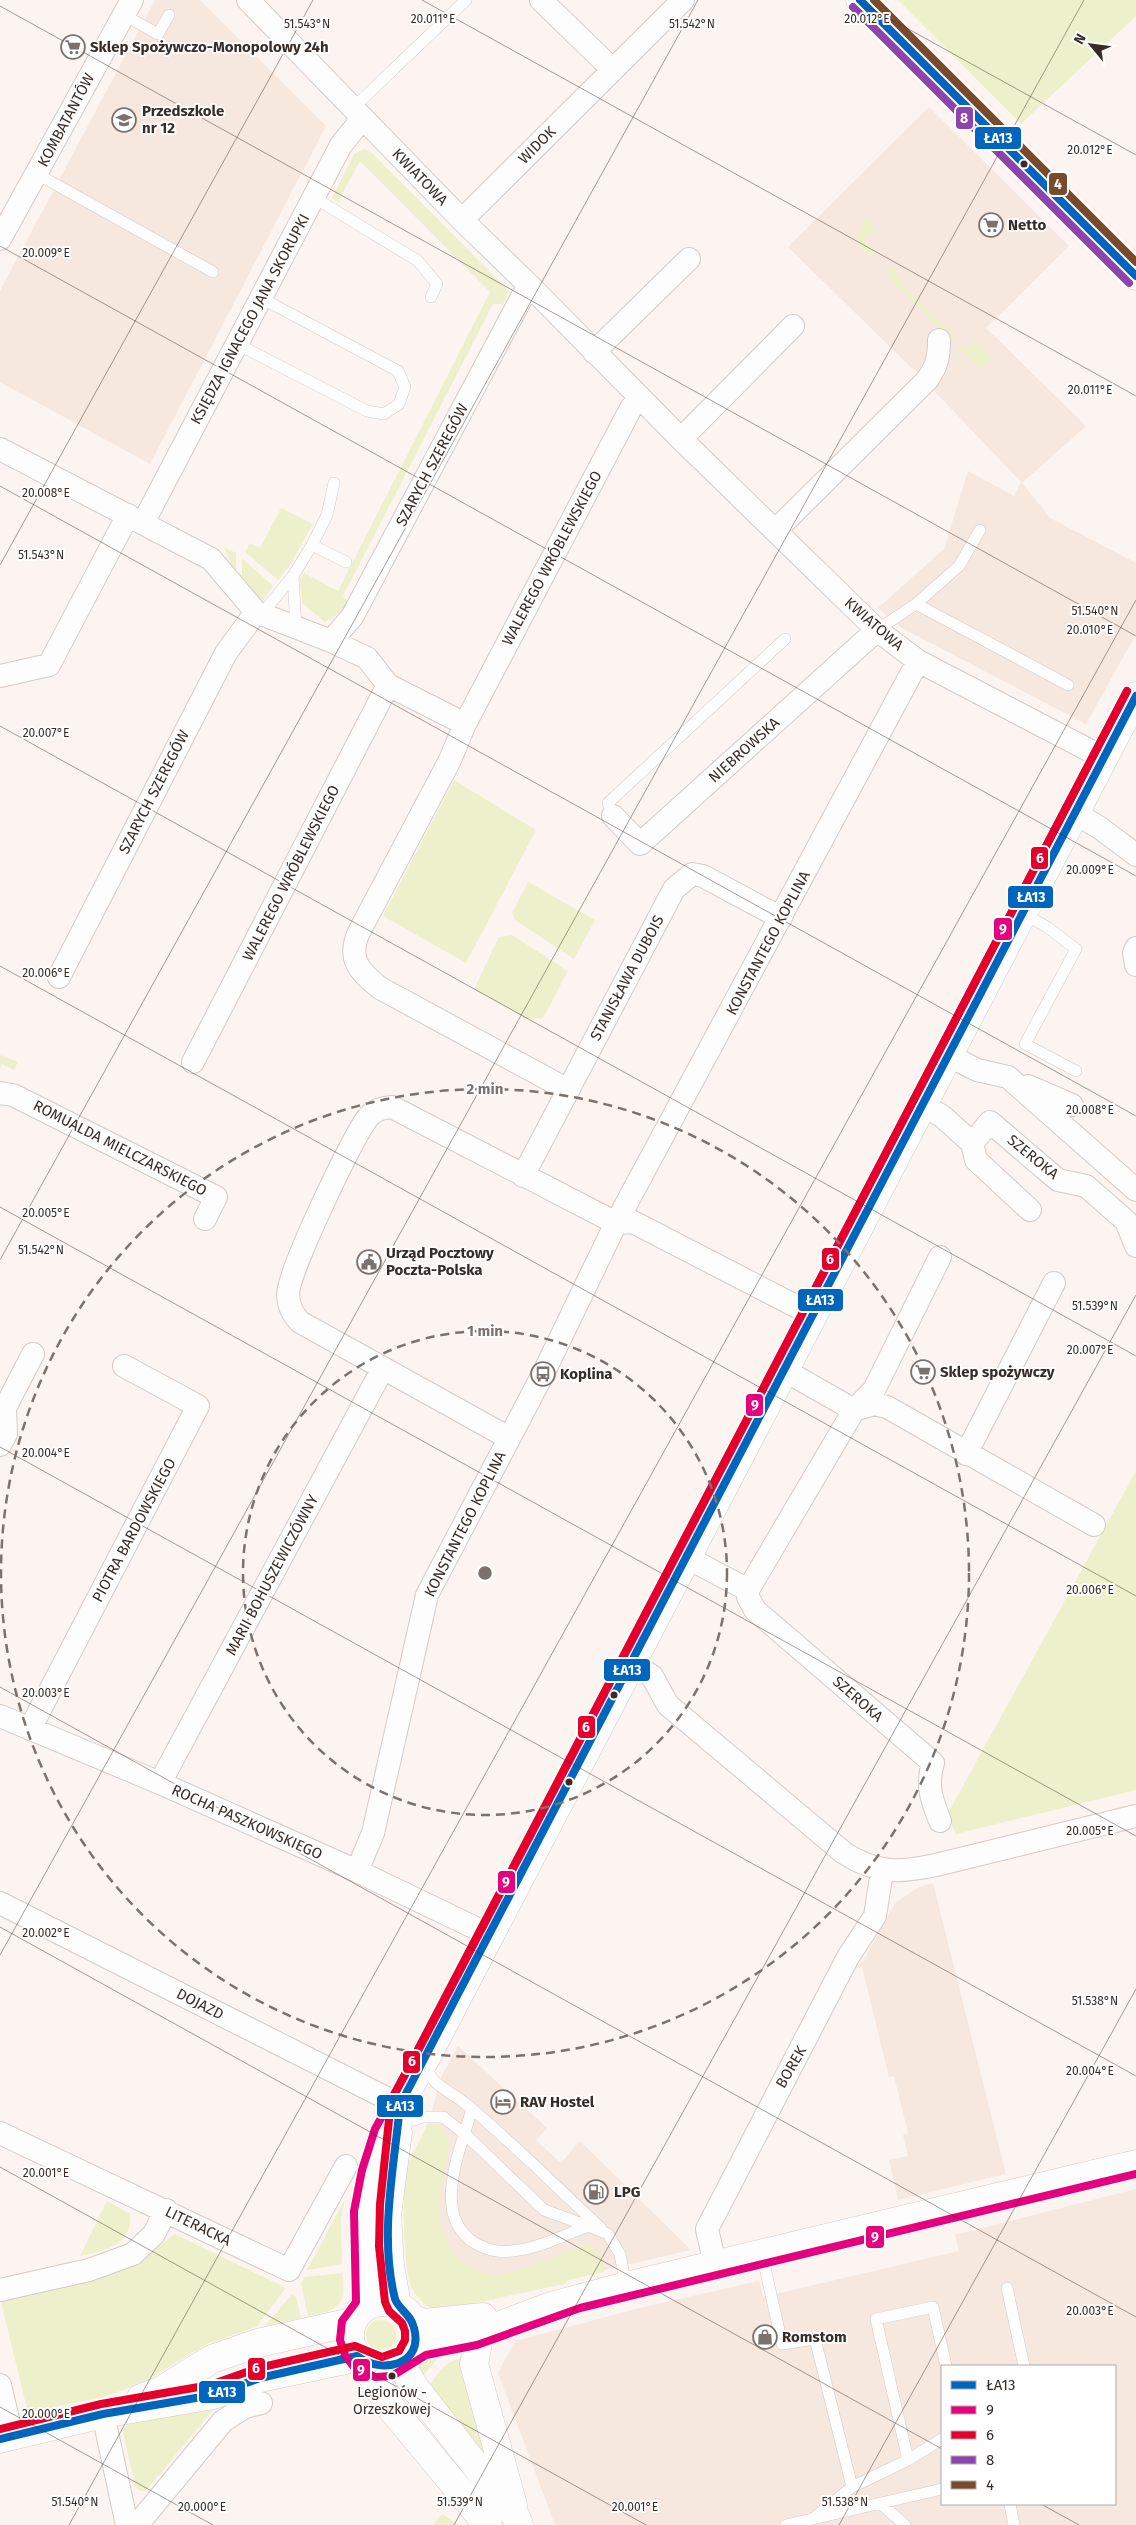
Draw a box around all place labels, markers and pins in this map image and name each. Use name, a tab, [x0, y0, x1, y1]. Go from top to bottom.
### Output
supermarket icon: Sklep Spożywczo-Monopolowy 24h	[60, 34, 86, 60]
place label: Sklep Spożywczo-Monopolowy 24h	[90, 38, 329, 56]
place label: Przedszkole nr 12	[142, 102, 224, 137]
school or university icon: Przedszkole nr 12	[111, 107, 137, 133]
unlabelled marker	[1019, 159, 1029, 169]
supermarket icon: Netto	[978, 212, 1004, 238]
place label: Netto	[1008, 216, 1047, 234]
place label: Urząd Pocztowy Poczta-Polska	[386, 1244, 494, 1279]
public building icon: Urząd Pocztowy Poczta-Polska	[356, 1249, 382, 1275]
supermarket icon: Sklep spożywczy	[910, 1359, 936, 1385]
bus stop icon: Koplina	[530, 1361, 556, 1387]
place label: Sklep spożywczy	[940, 1363, 1055, 1381]
place label: Koplina	[560, 1365, 613, 1383]
centre of rings	[476, 1564, 494, 1582]
unlabelled marker	[609, 1690, 619, 1700]
unlabelled marker	[564, 1777, 574, 1787]
hotel icon: RAV Hostel	[490, 2089, 516, 2115]
place label: RAV Hostel	[520, 2093, 595, 2111]
fuel station icon: LPG	[583, 2179, 609, 2205]
place label: LPG	[614, 2183, 640, 2201]
shop icon: Romstom	[752, 2324, 778, 2350]
place label: Romstom	[782, 2328, 847, 2346]
marker: Legionów - Orzeszkowej	[387, 2371, 397, 2381]
place label: Legionów - Orzeszkowej	[353, 2384, 431, 2418]

